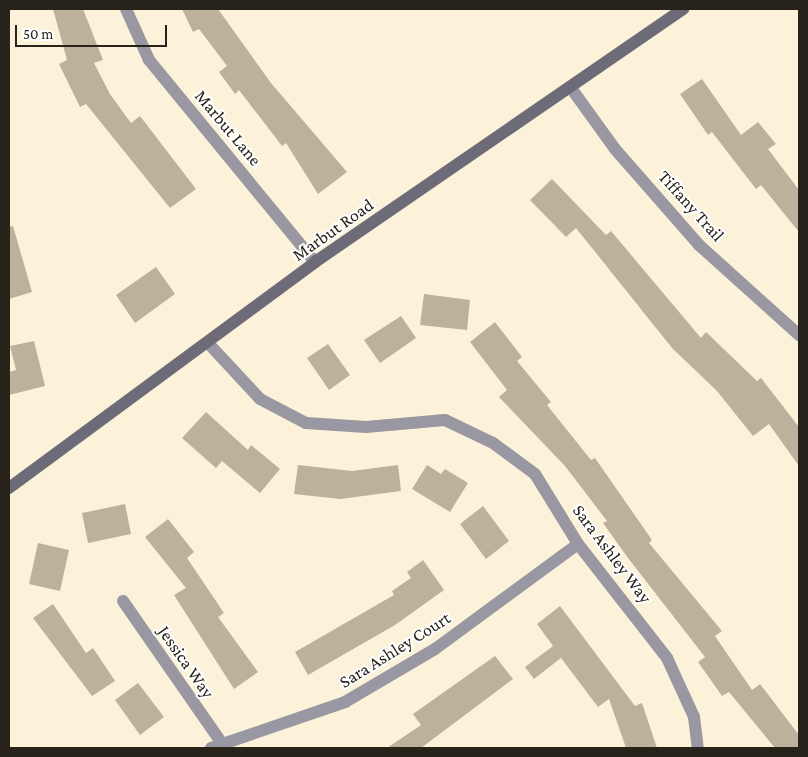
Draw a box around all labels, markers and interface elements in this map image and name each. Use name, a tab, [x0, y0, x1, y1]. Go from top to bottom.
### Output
scale bar	[18, 15, 170, 47]
text: 50 m	[23, 26, 53, 42]
street label: Marbut Lane	[190, 86, 266, 170]
street label: Tiffany Trail	[653, 166, 729, 246]
street label: Marbut Road	[288, 194, 378, 266]
street label: Sara Ashley Way	[568, 500, 656, 608]
street label: Sara Ashley Court	[335, 607, 455, 693]
street label: Jessica Way	[153, 622, 219, 702]

